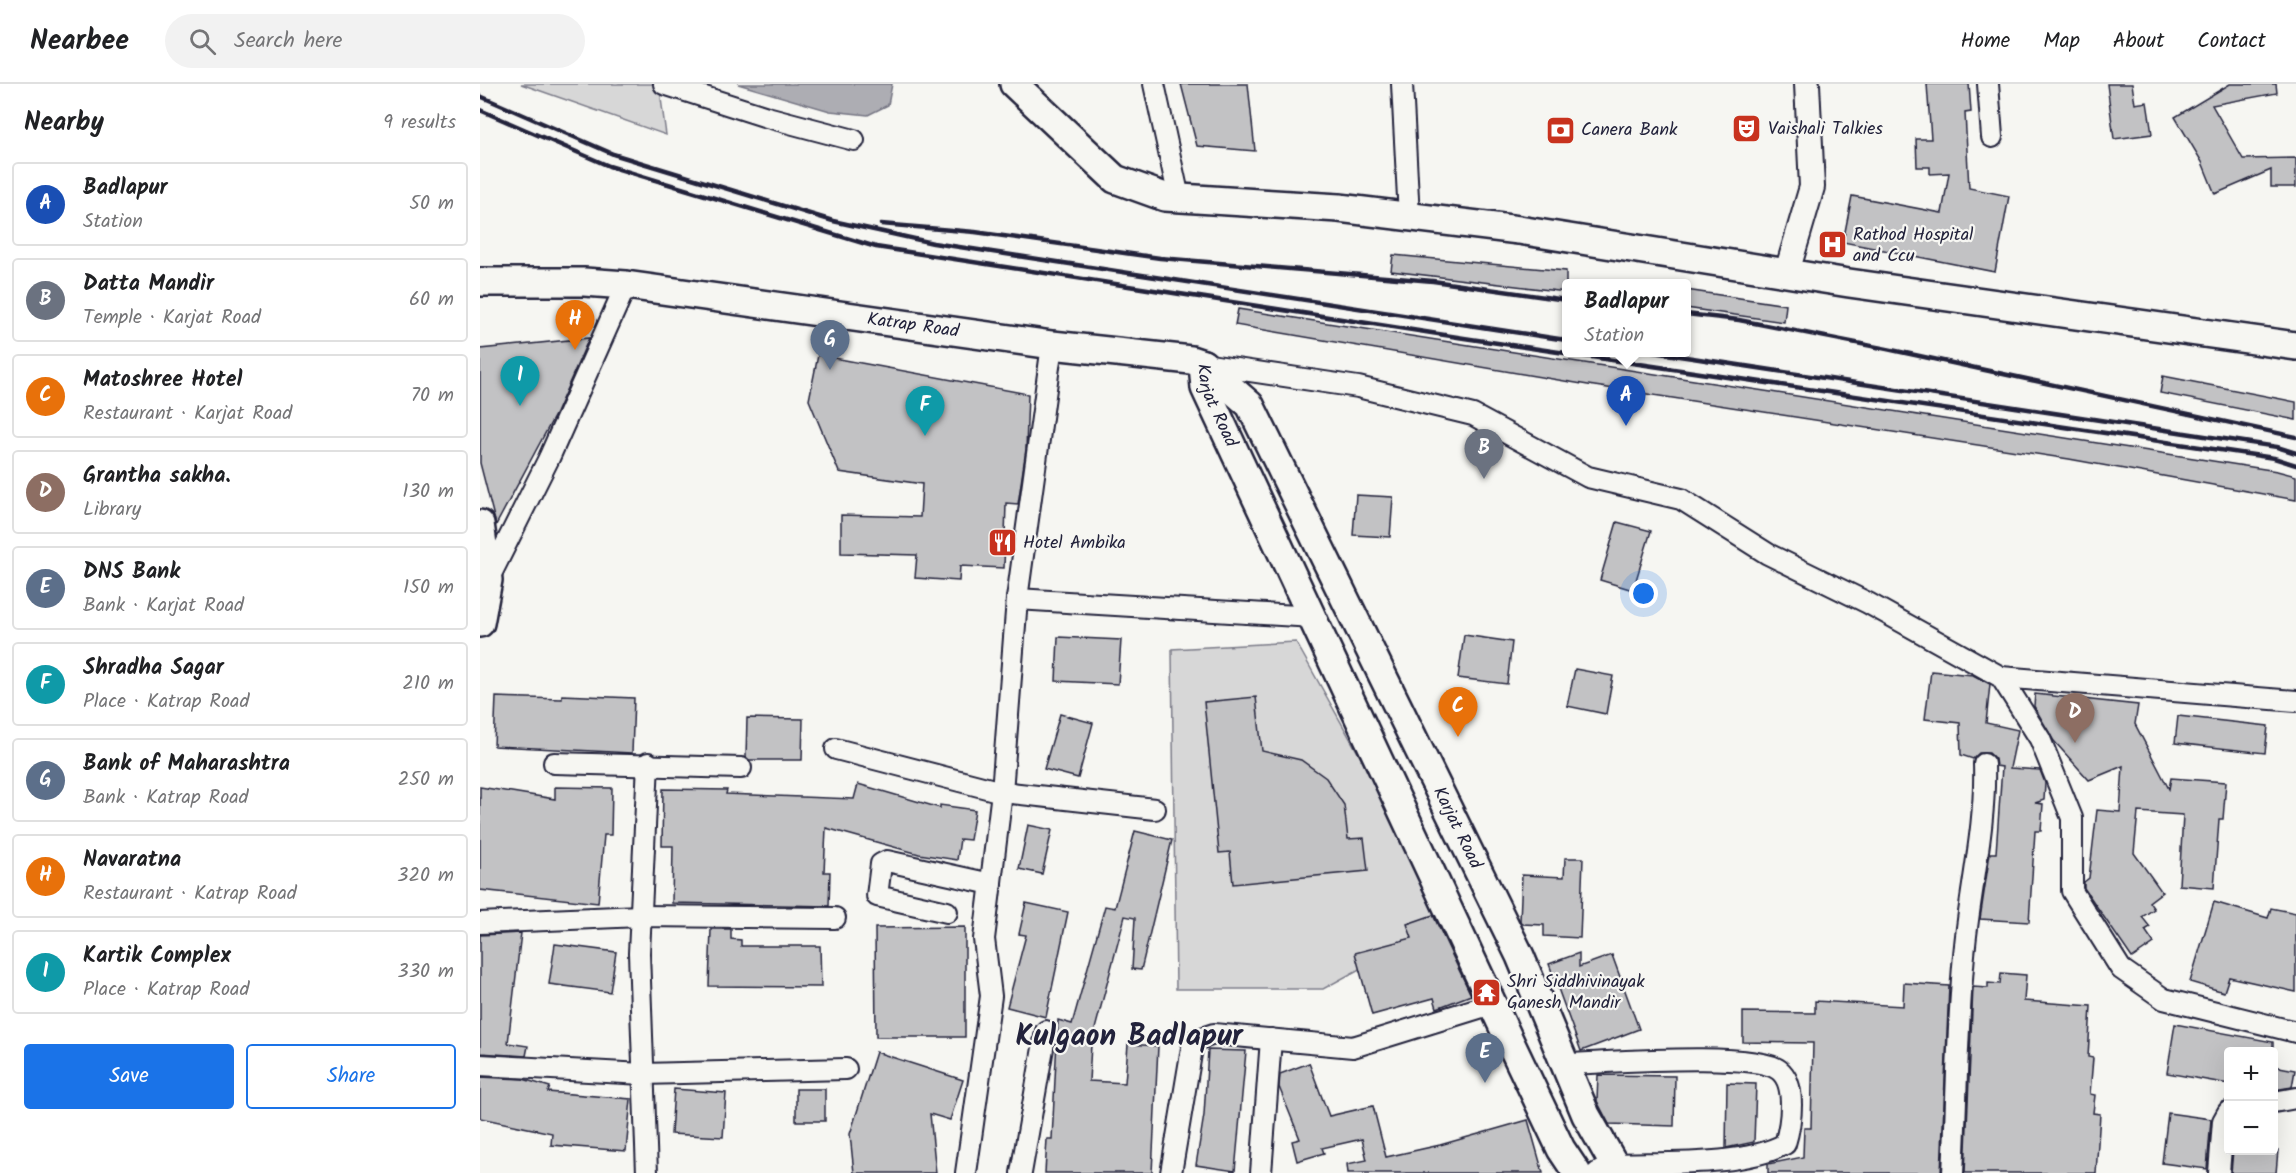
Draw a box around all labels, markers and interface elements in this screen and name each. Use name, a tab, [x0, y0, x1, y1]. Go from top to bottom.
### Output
search box	[165, 14, 585, 68]
text: Nearbee	[30, 19, 129, 64]
text: Search here	[234, 24, 342, 59]
icon: search	[186, 25, 219, 58]
text: Home	[1961, 25, 2010, 58]
text: Map	[2043, 25, 2080, 58]
text: About	[2113, 25, 2164, 58]
text: Contact	[2197, 25, 2266, 58]
text: Nearby	[24, 102, 104, 144]
text: 9 results	[383, 107, 456, 139]
theatre icon: Vaishali Talkies	[1731, 113, 1763, 145]
bank icon: Canera Bank	[1544, 114, 1576, 146]
place label: Vaishali Talkies	[1768, 115, 1883, 144]
place label: Canera Bank	[1581, 116, 1678, 145]
text: Badlapur	[83, 171, 167, 206]
text: A	[39, 188, 52, 220]
text: 50 m	[409, 188, 454, 220]
text: Station	[83, 206, 143, 238]
place label: Rathod Hospital and Ccu	[1853, 221, 1974, 271]
hospital icon: Rathod Hospital and Ccu	[1816, 229, 1848, 261]
text: Datta Mandir	[83, 267, 214, 302]
popup	[1562, 279, 1691, 357]
text: B	[39, 284, 52, 316]
text: 60 m	[409, 284, 454, 316]
text: Badlapur	[1584, 285, 1669, 320]
pin: H	[556, 300, 595, 350]
text: Temple · Karjat Road	[83, 302, 261, 334]
street label: Katrap Road	[865, 305, 962, 346]
pin: G	[810, 320, 850, 370]
text: Station	[1584, 320, 1644, 352]
pin: I	[500, 356, 540, 406]
text: Matoshree Hotel	[83, 363, 242, 398]
street label: Karjat Road	[1189, 363, 1246, 453]
pin: A	[1606, 376, 1646, 426]
text: C	[39, 380, 52, 412]
text: 70 m	[411, 380, 454, 412]
pin: F	[906, 386, 944, 436]
text: Restaurant · Karjat Road	[83, 398, 292, 430]
pin: B	[1464, 430, 1504, 479]
text: Grantha sakha.	[83, 459, 231, 494]
text: D	[39, 476, 52, 508]
text: 130 m	[402, 476, 454, 508]
text: Library	[83, 494, 141, 526]
restaurant icon: Hotel Ambika	[986, 527, 1018, 559]
place label: Hotel Ambika	[1023, 529, 1126, 558]
text: DNS Bank	[83, 555, 180, 590]
text: E	[40, 572, 51, 604]
text: 150 m	[403, 572, 454, 604]
your location	[1629, 579, 1658, 608]
text: Bank · Karjat Road	[83, 590, 244, 622]
text: Shradha Sagar	[83, 651, 224, 686]
text: F	[40, 668, 51, 700]
text: 210 m	[402, 668, 454, 700]
text: Place · Katrap Road	[83, 686, 249, 718]
pin: C	[1438, 688, 1478, 737]
pin: D	[2056, 694, 2094, 743]
text: Bank of Maharashtra	[83, 747, 290, 782]
text: G	[40, 764, 51, 796]
text: 250 m	[398, 764, 454, 796]
text: Bank · Katrap Road	[83, 782, 249, 814]
street label: Karjat Road	[1425, 782, 1490, 875]
text: Navaratna	[83, 843, 181, 878]
text: H	[39, 860, 52, 892]
text: 320 m	[397, 860, 454, 892]
text: Restaurant · Katrap Road	[83, 878, 297, 910]
text: Kartik Complex	[83, 939, 231, 974]
text: I	[42, 956, 49, 988]
text: 330 m	[397, 956, 454, 988]
place label: Shri Siddhivinayak Ganesh Mandir	[1507, 968, 1645, 1018]
text: Place · Katrap Road	[83, 974, 249, 1006]
temple icon: Shri Siddhivinayak Ganesh Mandir	[1470, 976, 1502, 1008]
district label: Kulgaon Badlapur	[1015, 1013, 1244, 1061]
pin: E	[1466, 1034, 1504, 1083]
button: Save	[24, 1044, 234, 1109]
button: Share	[246, 1044, 456, 1109]
map controls	[2224, 1047, 2278, 1155]
button: +	[2224, 1047, 2278, 1101]
button: −	[2224, 1101, 2278, 1155]

